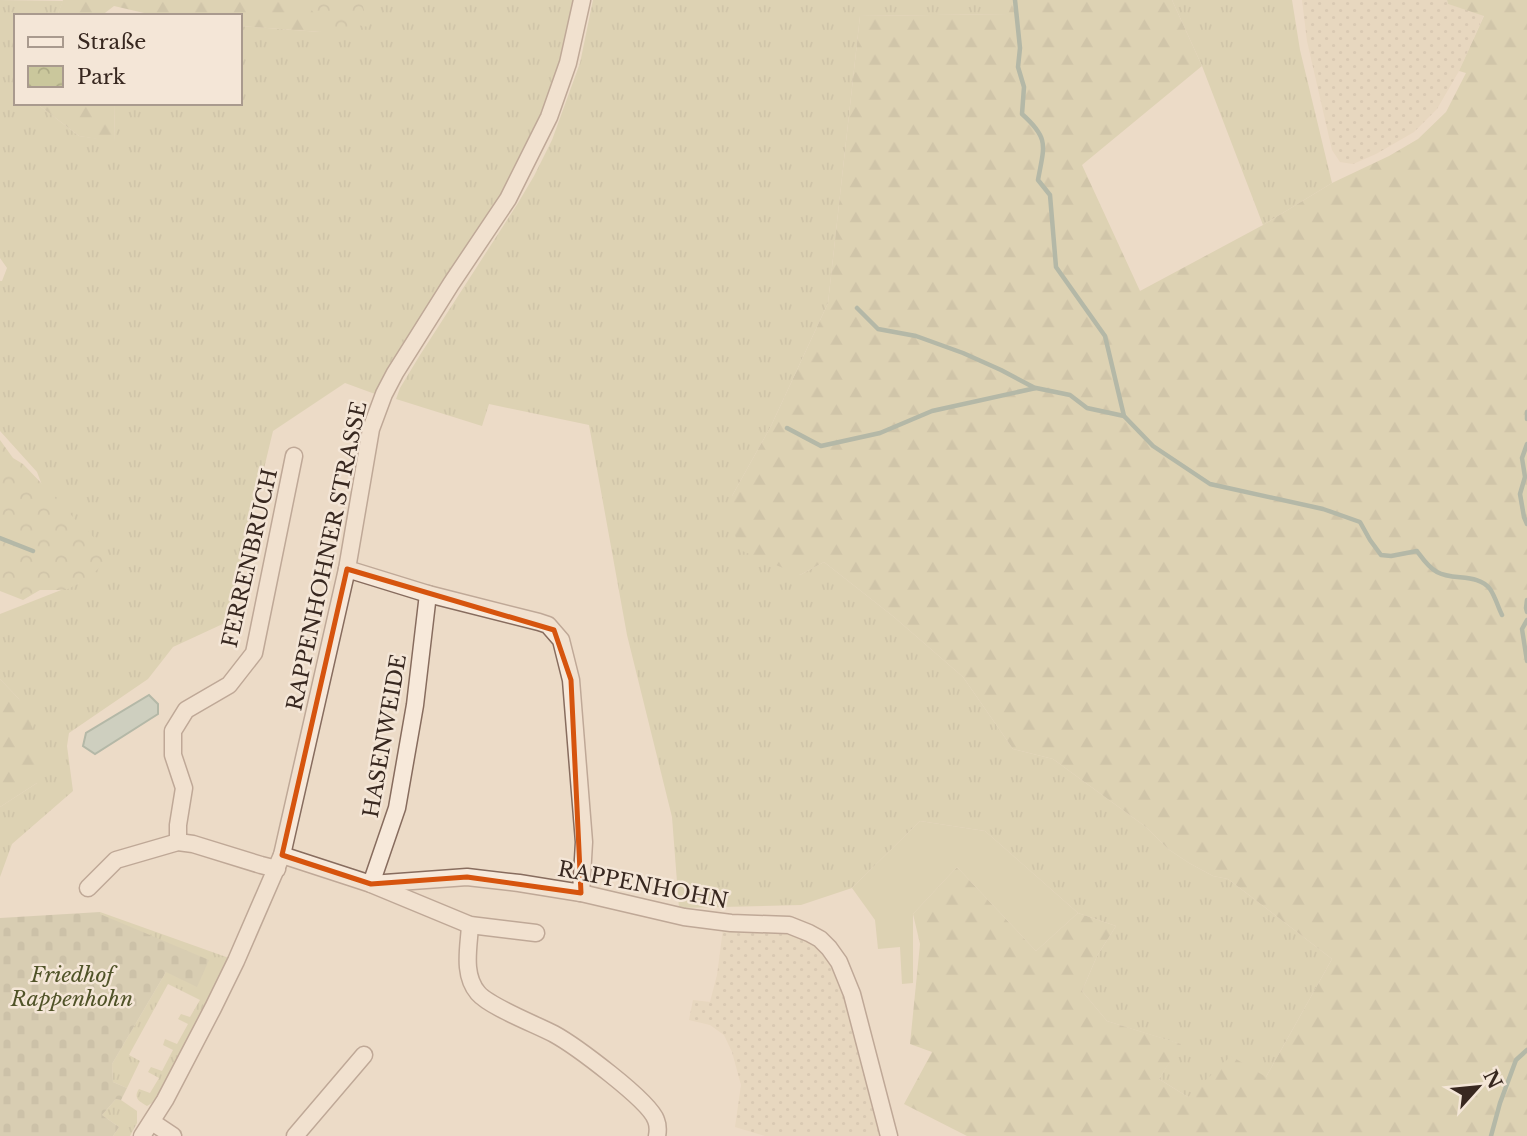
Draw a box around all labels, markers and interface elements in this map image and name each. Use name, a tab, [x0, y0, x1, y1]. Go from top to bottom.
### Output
legend	[14, 14, 242, 105]
text: Straße	[77, 29, 146, 55]
text: Park	[77, 64, 126, 90]
street label: RAPPENHOHNER STRASSE	[281, 399, 373, 713]
street label: FERRENBRUCH	[217, 466, 283, 650]
street label: HASENWEIDE	[358, 652, 412, 820]
street label: RAPPENHOHN	[556, 856, 730, 914]
park label: Friedhof Rappenhohn	[10, 962, 133, 1012]
north arrow	[1443, 1052, 1513, 1122]
text: N	[1478, 1066, 1507, 1093]

